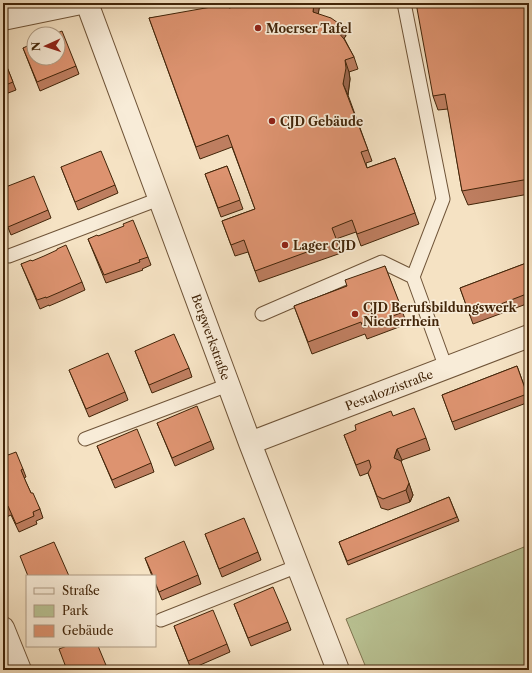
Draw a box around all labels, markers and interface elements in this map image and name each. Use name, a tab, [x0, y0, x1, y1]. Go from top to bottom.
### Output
place label: Moerser Tafel	[266, 21, 352, 36]
marker: Moerser Tafel	[253, 23, 263, 33]
north arrow	[26, 26, 66, 66]
text: N	[29, 41, 43, 52]
place label: CJD Gebäude	[280, 114, 363, 129]
marker: CJD Gebäude	[267, 116, 277, 126]
place label: Lager CJD	[293, 238, 356, 253]
marker: Lager CJD	[280, 240, 290, 250]
street label: Bergwerkstraße	[188, 292, 234, 382]
place label: CJD Berufsbildungswerk Niederrhein	[363, 300, 518, 329]
marker: CJD Berufsbildungswerk Niederrhein	[350, 309, 360, 319]
street label: Pestalozzistraße	[343, 366, 435, 414]
legend	[26, 575, 156, 647]
text: Straße	[62, 583, 100, 598]
text: Park	[62, 603, 89, 618]
text: Gebäude	[62, 623, 114, 638]

